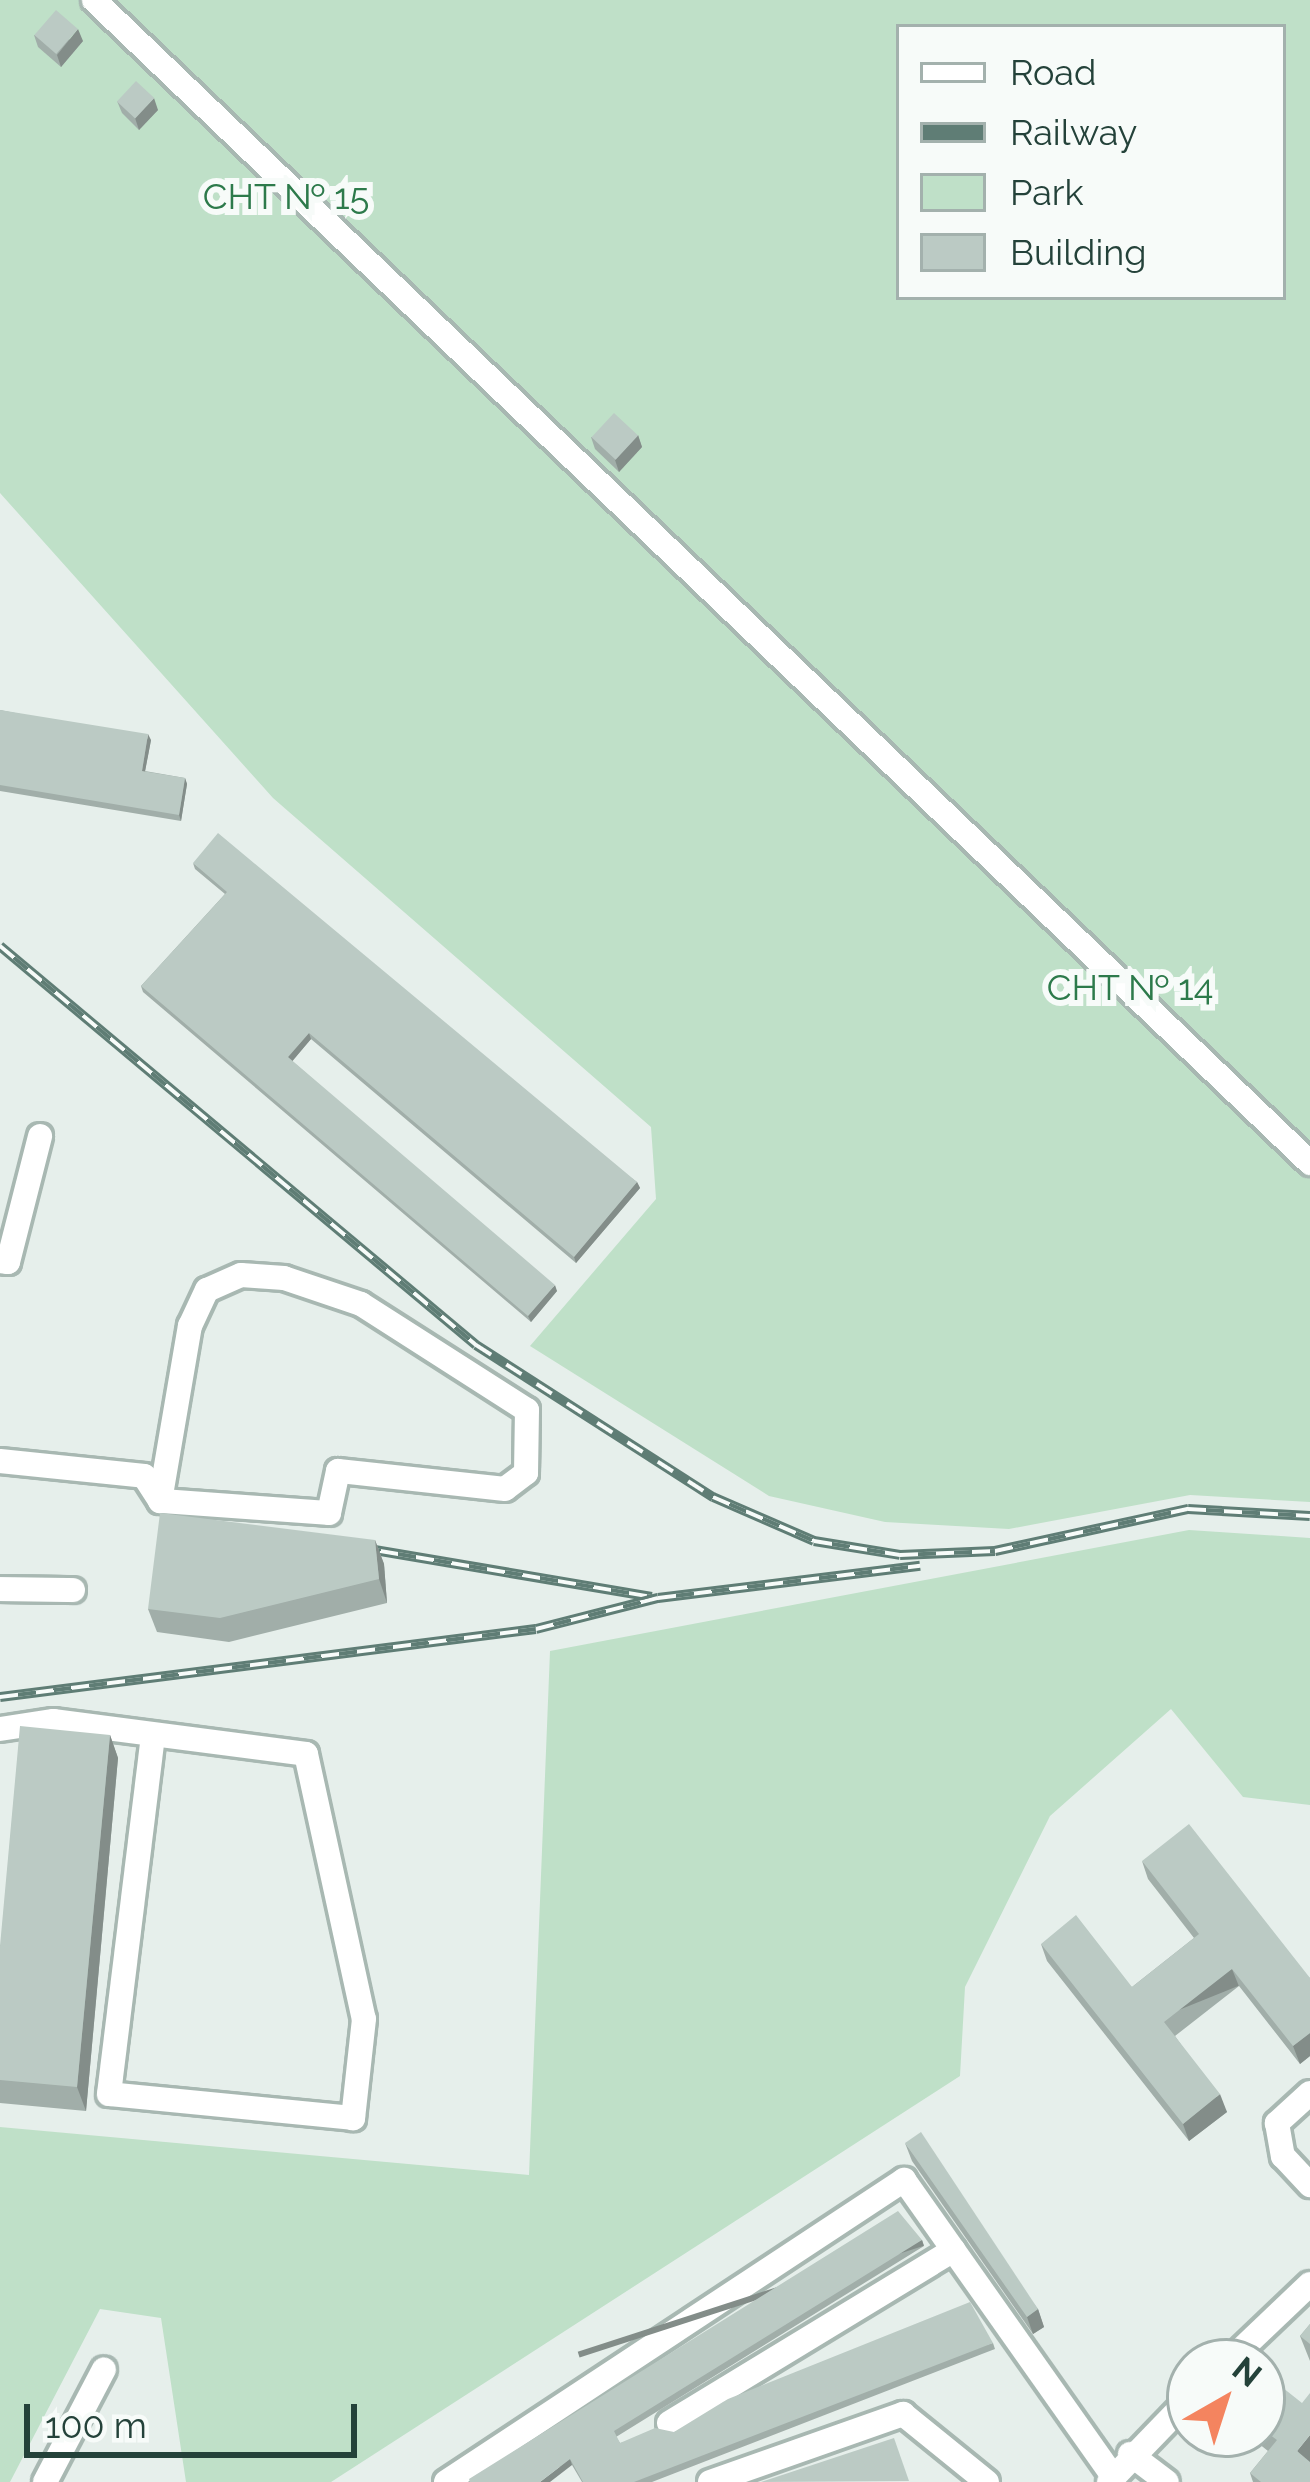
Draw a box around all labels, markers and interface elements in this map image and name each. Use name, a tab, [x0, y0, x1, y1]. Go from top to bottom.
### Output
legend	[896, 24, 1286, 300]
text: Road	[1010, 51, 1096, 93]
text: Railway	[1010, 111, 1137, 153]
text: Park	[1010, 171, 1084, 213]
park label: СНТ № 15	[202, 175, 370, 219]
text: Building	[1010, 231, 1146, 273]
park label: СНТ № 14	[1046, 966, 1214, 1010]
north arrow	[1166, 2338, 1286, 2458]
text: N	[1225, 2349, 1269, 2395]
scale bar	[30, 2380, 363, 2454]
text: 100 m	[45, 2404, 147, 2446]

